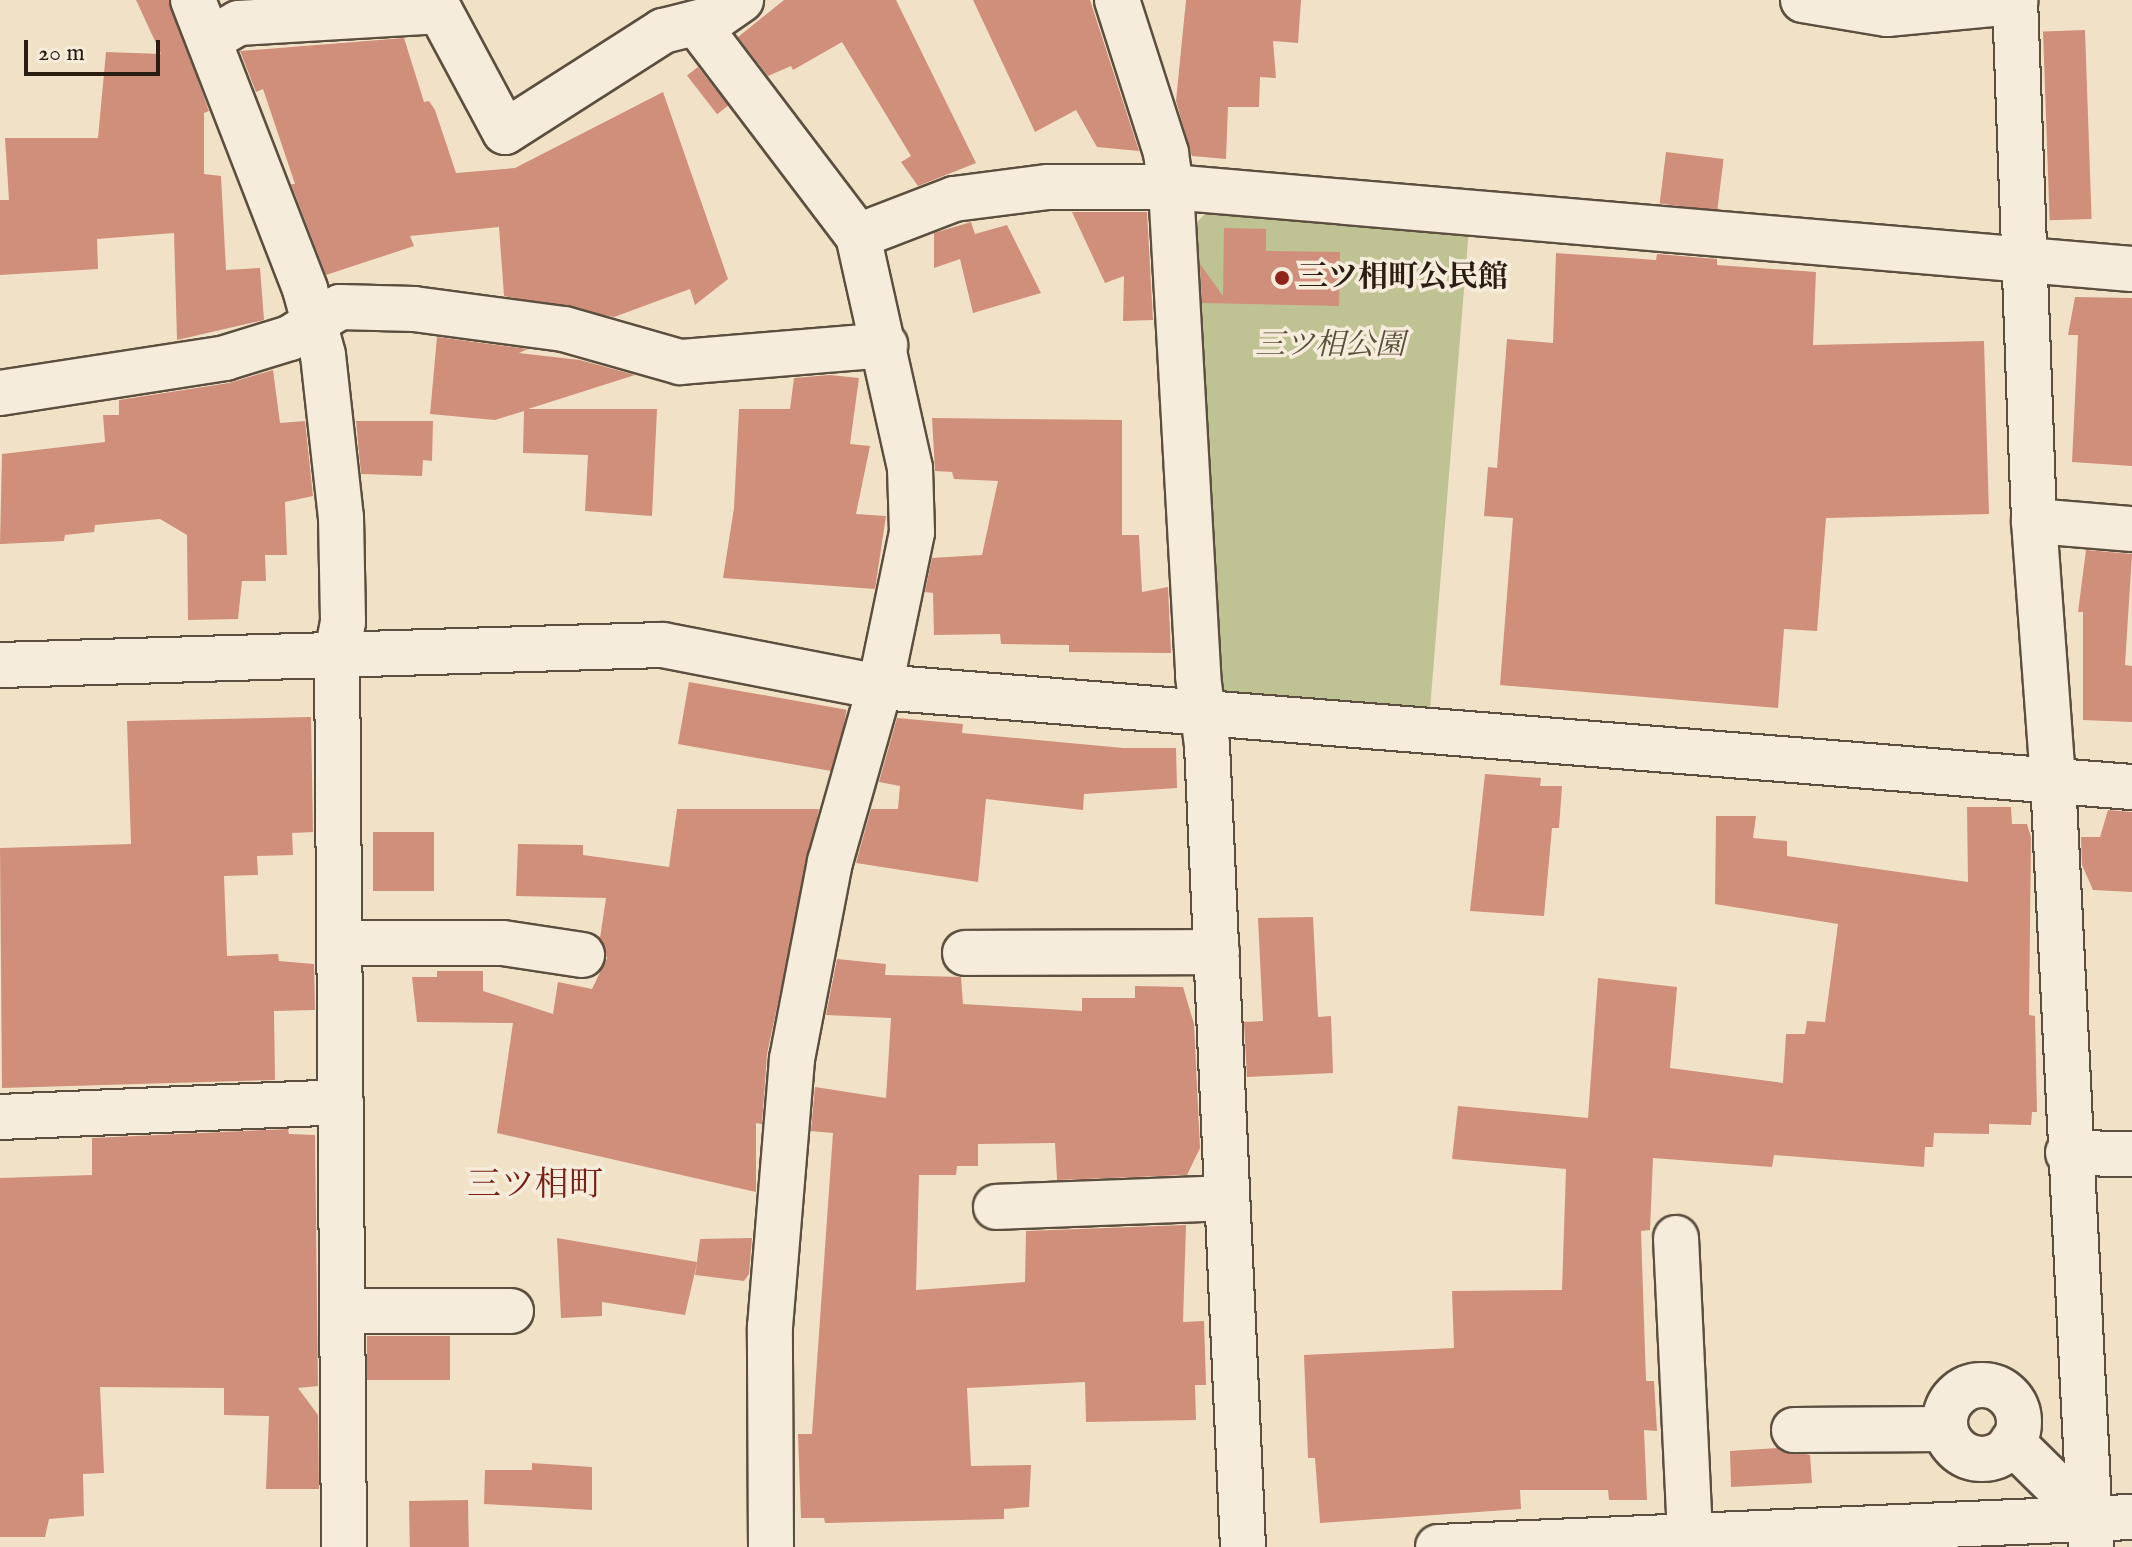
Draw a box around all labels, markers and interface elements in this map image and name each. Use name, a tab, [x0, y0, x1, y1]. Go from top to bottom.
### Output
scale bar	[28, 24, 164, 74]
text: 20 m	[38, 38, 85, 69]
place label: 三ツ相町公民館	[1298, 260, 1508, 296]
marker: 三ツ相町公民館	[1273, 269, 1291, 287]
park label: 三ツ相公園	[1255, 328, 1405, 364]
district label: 三ツ相町	[467, 1166, 603, 1206]

